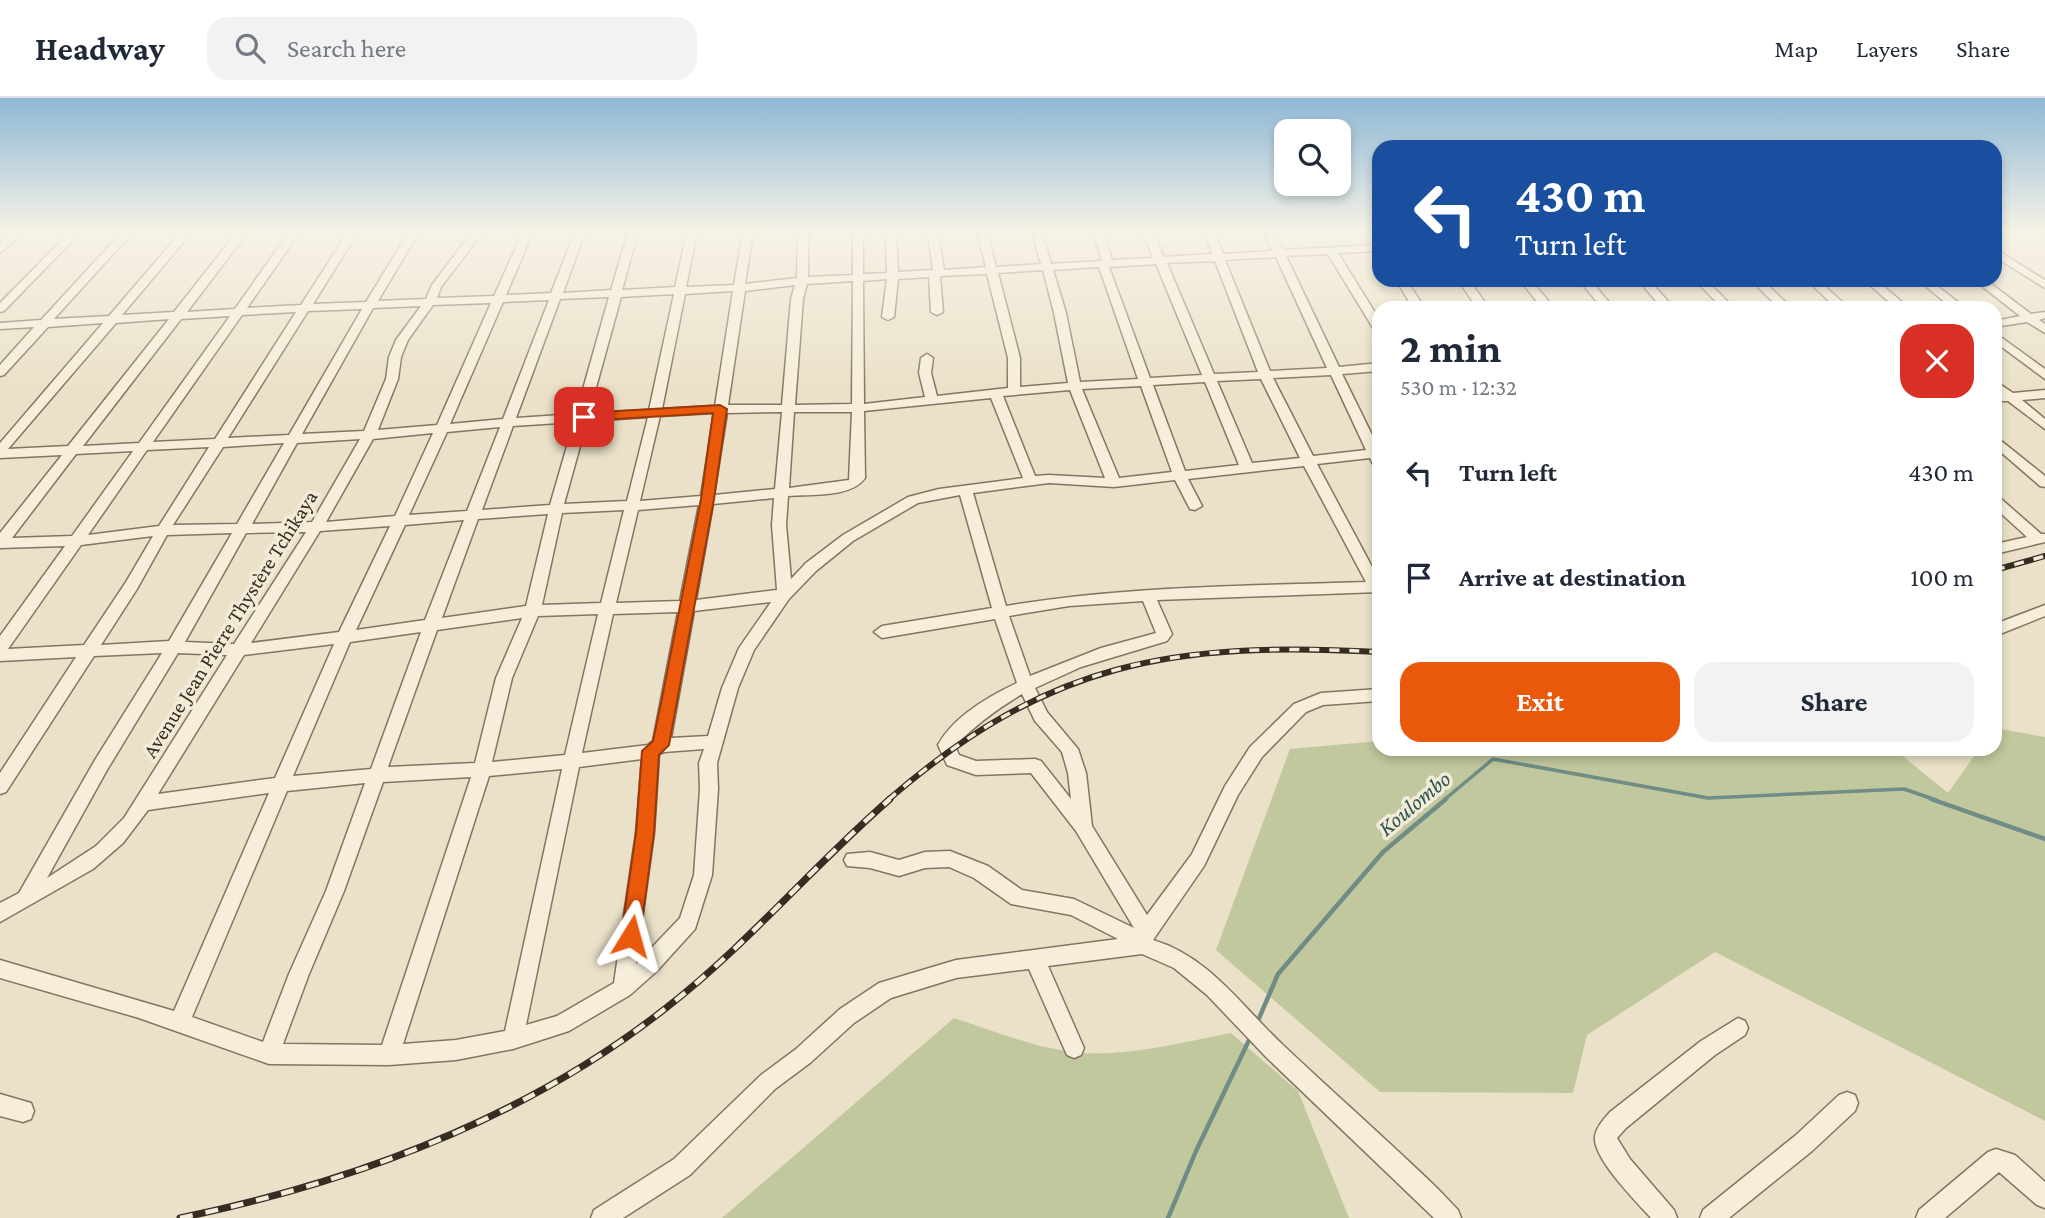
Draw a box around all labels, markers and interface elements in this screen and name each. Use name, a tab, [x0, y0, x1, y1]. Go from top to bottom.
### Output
search box	[207, 17, 697, 80]
icon: search	[231, 29, 269, 67]
text: Headway	[35, 30, 165, 67]
text: Search here	[287, 34, 406, 63]
text: Map	[1774, 35, 1818, 62]
text: Layers	[1856, 35, 1918, 62]
text: Share	[1956, 35, 2010, 62]
map controls	[1274, 119, 1351, 196]
button: search	[1274, 119, 1351, 196]
icon: left	[1400, 168, 1491, 259]
text: 430 m	[1515, 168, 1646, 223]
text: Turn left	[1515, 226, 1626, 262]
text: 2 min	[1400, 324, 1501, 371]
button: close	[1900, 324, 1974, 398]
text: 530 m · 12:32	[1400, 374, 1517, 400]
pin	[554, 387, 614, 447]
icon: arrive	[565, 398, 603, 436]
icon: left	[1400, 454, 1438, 492]
text: Turn left	[1459, 458, 1557, 487]
text: 430 m	[1908, 458, 1974, 487]
street label: Avenue Jean Pierre Thystère Tchikaya	[138, 486, 323, 762]
icon: arrive	[1400, 559, 1438, 597]
text: Arrive at destination	[1459, 563, 1686, 592]
text: 100 m	[1910, 563, 1974, 592]
button: Exit	[1400, 662, 1680, 742]
button: Share	[1694, 662, 1974, 742]
water label: Koulombo	[1373, 765, 1456, 841]
position arrow	[594, 899, 668, 973]

